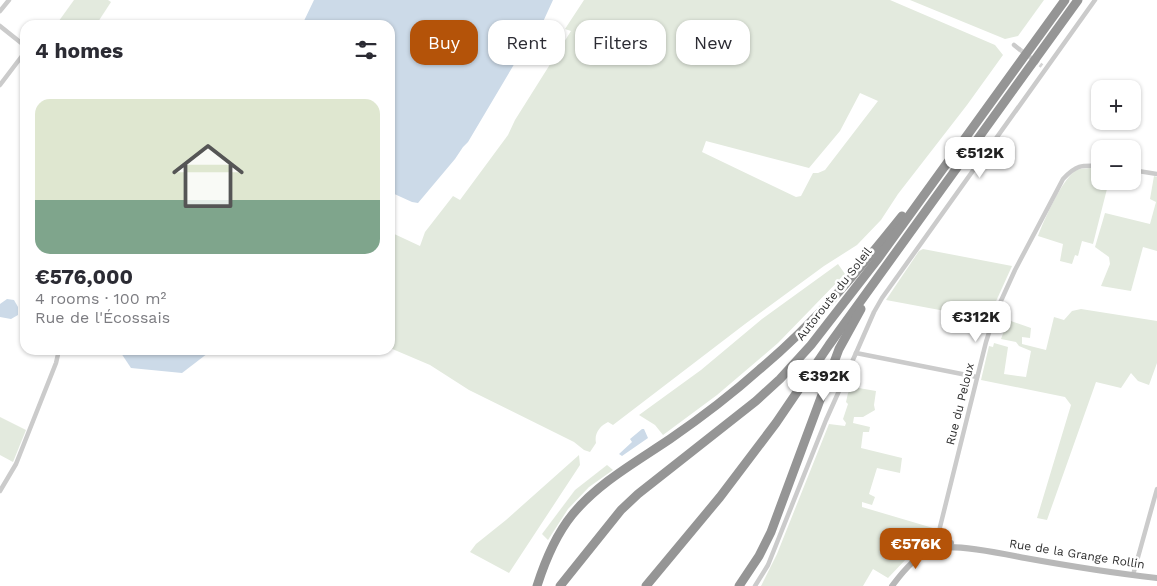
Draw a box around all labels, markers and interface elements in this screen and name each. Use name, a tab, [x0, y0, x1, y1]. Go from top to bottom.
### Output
chip: Buy	[410, 20, 478, 65]
chip: Rent	[488, 20, 565, 65]
chip: Filters	[575, 20, 666, 65]
chip: New	[676, 20, 750, 65]
icon: filters	[352, 36, 380, 64]
text: 4 homes	[35, 38, 123, 63]
map controls	[1091, 80, 1141, 190]
button: +	[1091, 80, 1141, 130]
icon: home	[163, 131, 253, 221]
pin: €512K	[945, 136, 1015, 179]
button: −	[1091, 140, 1141, 190]
text: €512K	[956, 143, 1004, 162]
street label: Autoroute du Soleil	[793, 244, 875, 343]
text: €576,000	[35, 264, 133, 289]
text: 4 rooms · 100 m²	[35, 289, 166, 308]
pin: €312K	[941, 300, 1011, 343]
text: €312K	[952, 307, 1000, 326]
text: Rue de l'Écossais	[35, 308, 170, 327]
pin: €392K	[789, 360, 859, 402]
street label: Rue du Peloux	[943, 362, 977, 446]
text: €392K	[798, 366, 850, 385]
pin: €576K	[881, 528, 951, 570]
text: €576K	[891, 534, 941, 553]
street label: Rue de la Grange Rollin	[1008, 536, 1146, 572]

